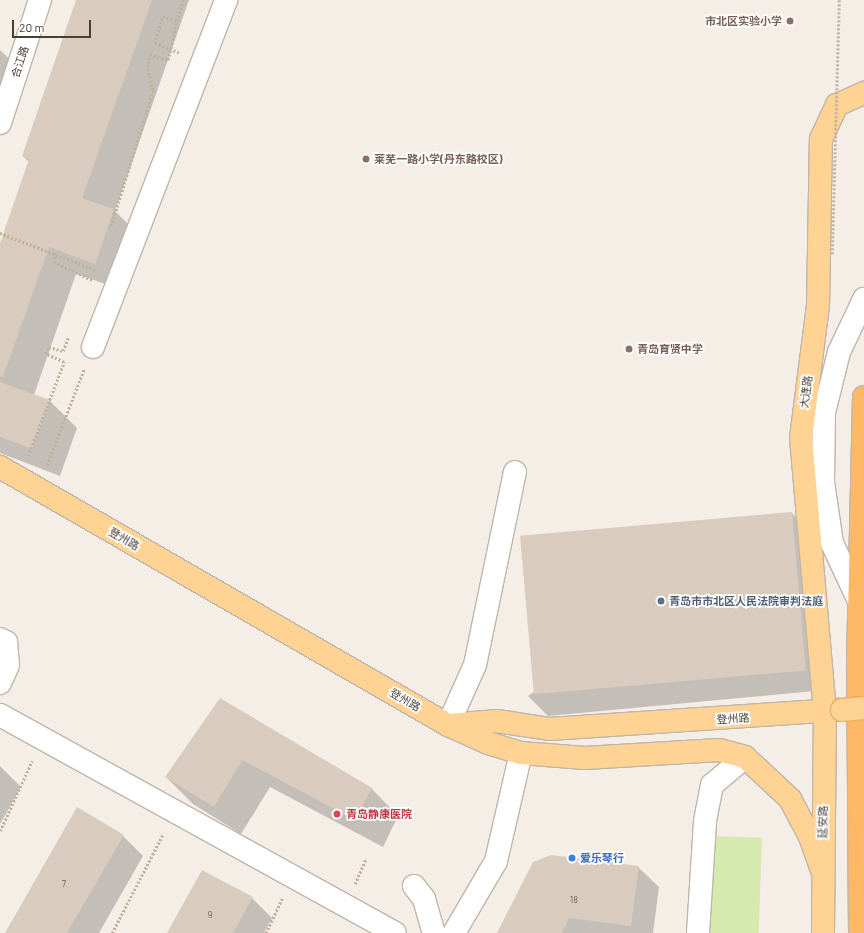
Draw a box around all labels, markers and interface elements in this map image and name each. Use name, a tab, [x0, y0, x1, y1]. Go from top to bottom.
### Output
scale bar	[14, 12, 93, 38]
place label: 市北区实验小学	[705, 14, 782, 28]
marker: 市北区实验小学	[785, 16, 795, 26]
text: 20 m	[19, 20, 45, 34]
street label: 合江路	[9, 44, 31, 80]
place label: 莱芜一路小学(丹东路校区)	[374, 152, 503, 166]
marker: 莱芜一路小学(丹东路校区)	[361, 154, 371, 164]
place label: 青岛育贤中学	[637, 342, 703, 356]
marker: 青岛育贤中学	[624, 344, 634, 354]
street label: 大连路	[797, 375, 815, 409]
street label: 登州路	[106, 525, 142, 553]
place label: 青岛市市北区人民法院审判法庭	[669, 594, 823, 608]
marker: 青岛市市北区人民法院审判法庭	[656, 596, 666, 606]
street label: 登州路	[387, 686, 423, 714]
street label: 登州路	[716, 711, 750, 727]
street label: 延安路	[816, 805, 830, 839]
place label: 青岛静康医院	[346, 807, 412, 821]
marker: 青岛静康医院	[331, 808, 343, 820]
place label: 爱乐琴行	[580, 851, 624, 865]
marker: 爱乐琴行	[567, 853, 577, 863]
house number: 7	[62, 879, 66, 889]
house number: 18	[570, 895, 578, 905]
house number: 9	[208, 910, 212, 920]

